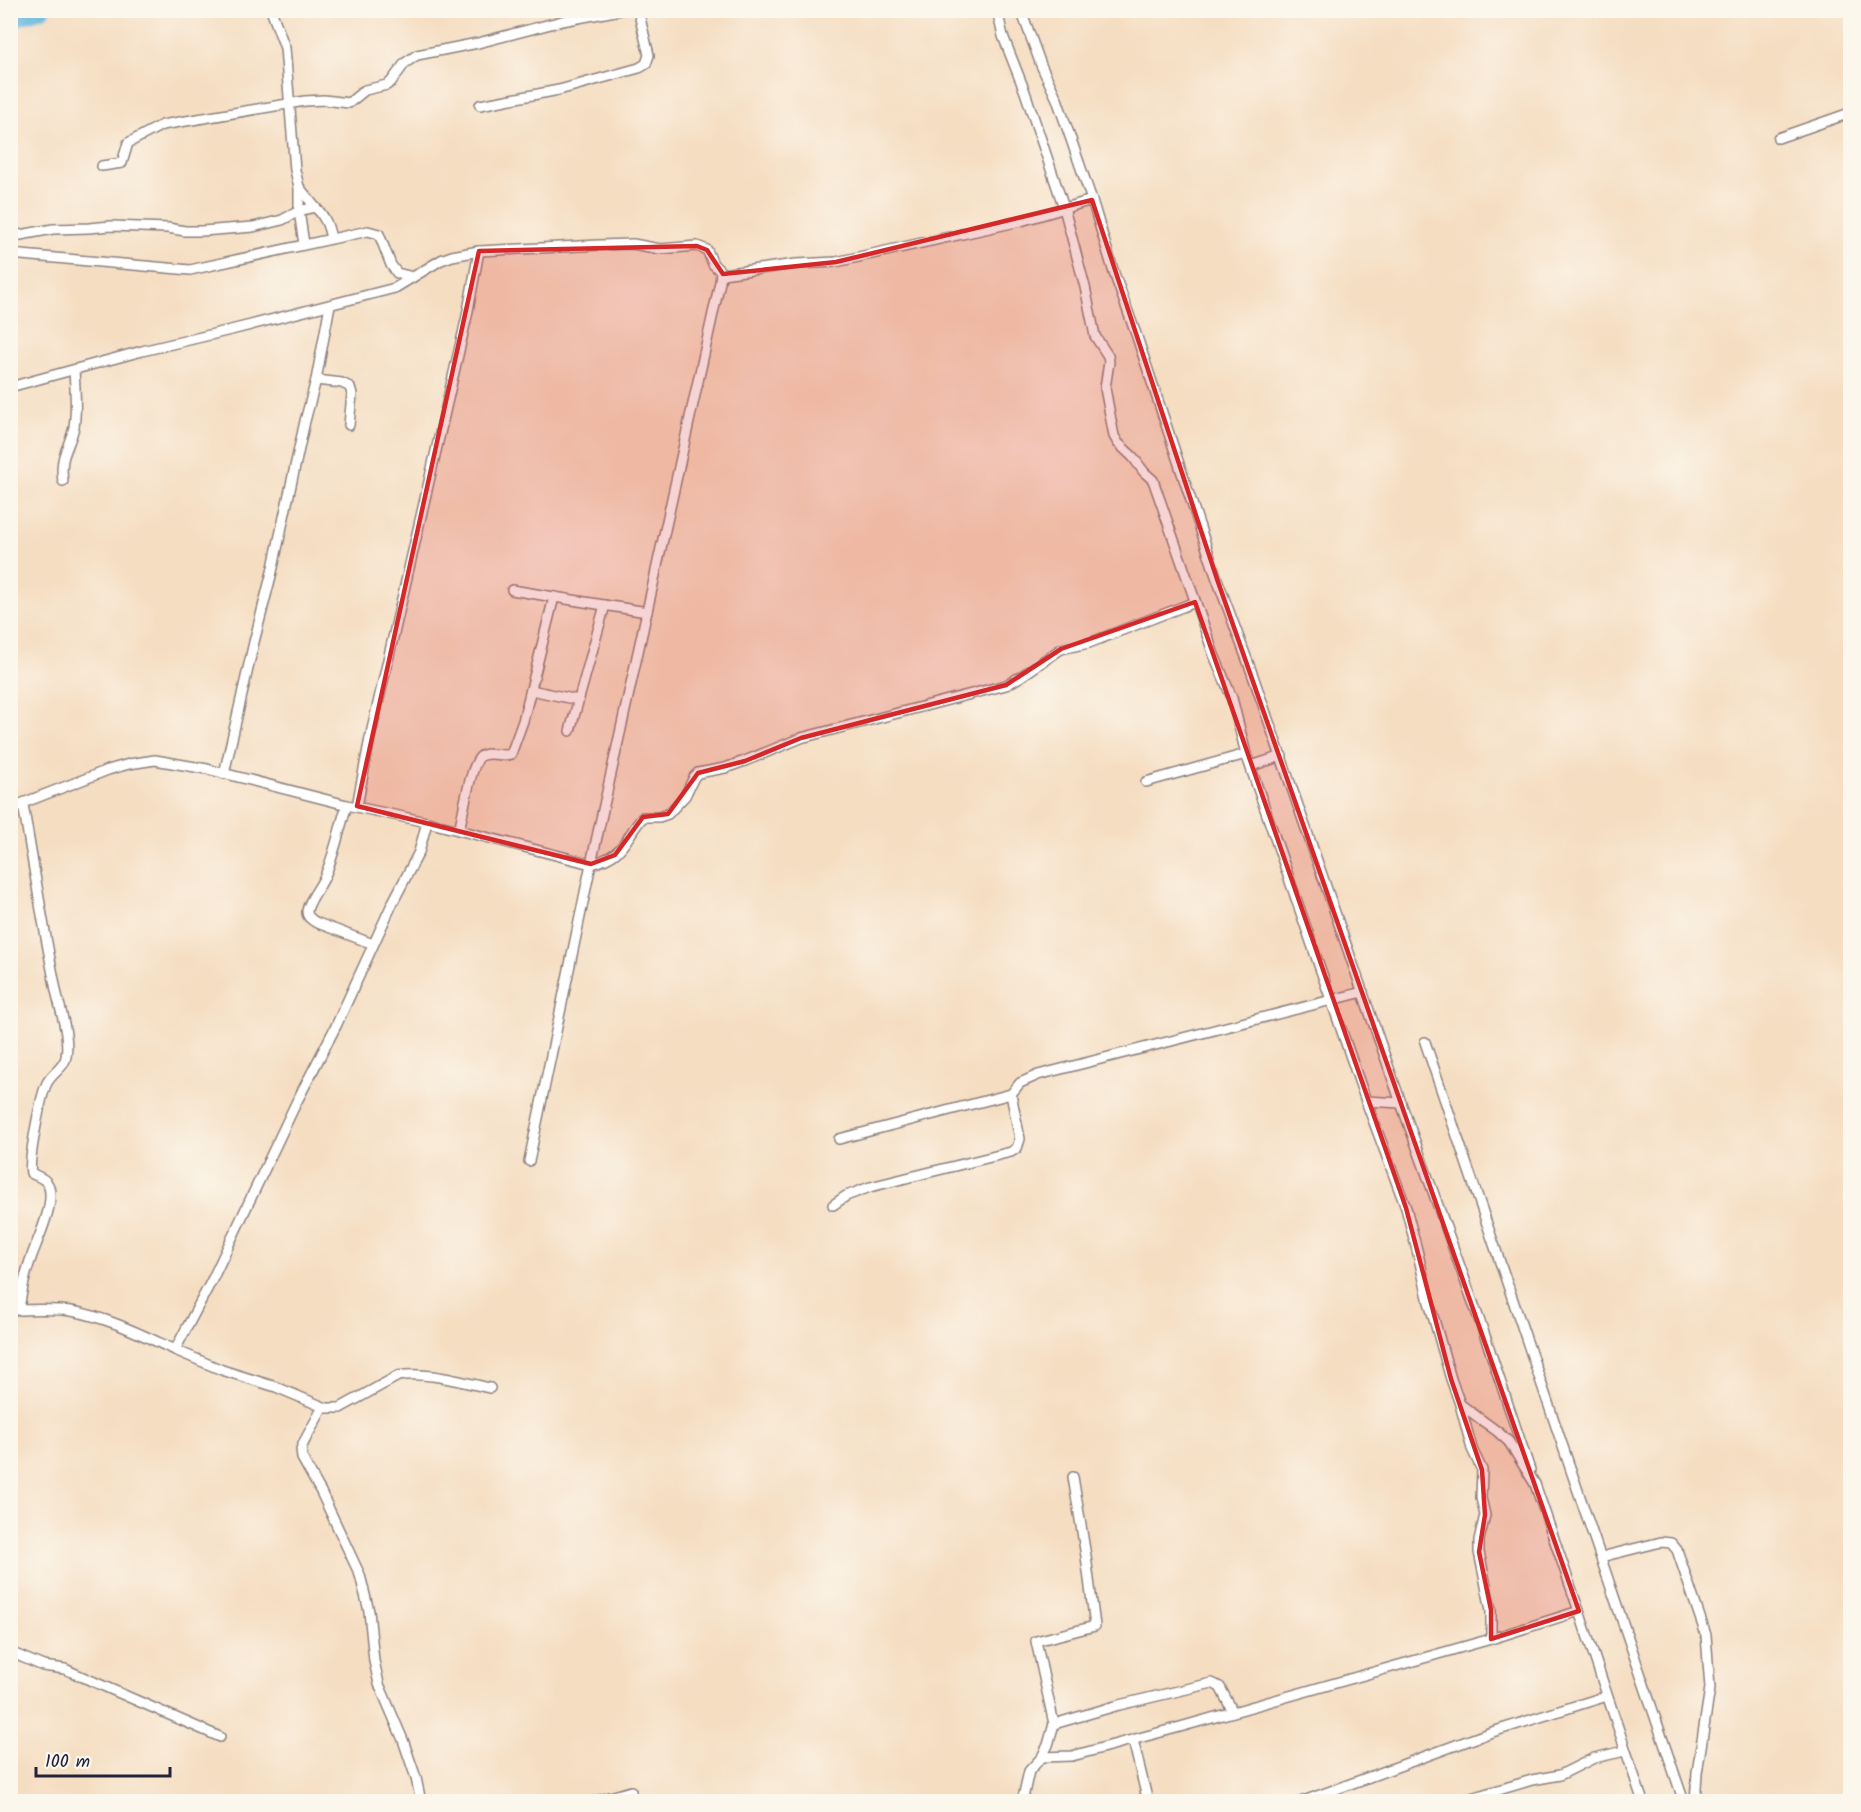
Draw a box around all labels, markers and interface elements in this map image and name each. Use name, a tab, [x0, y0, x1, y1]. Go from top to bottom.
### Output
scale bar	[36, 1740, 170, 1778]
text: 100 m	[45, 1748, 90, 1777]

